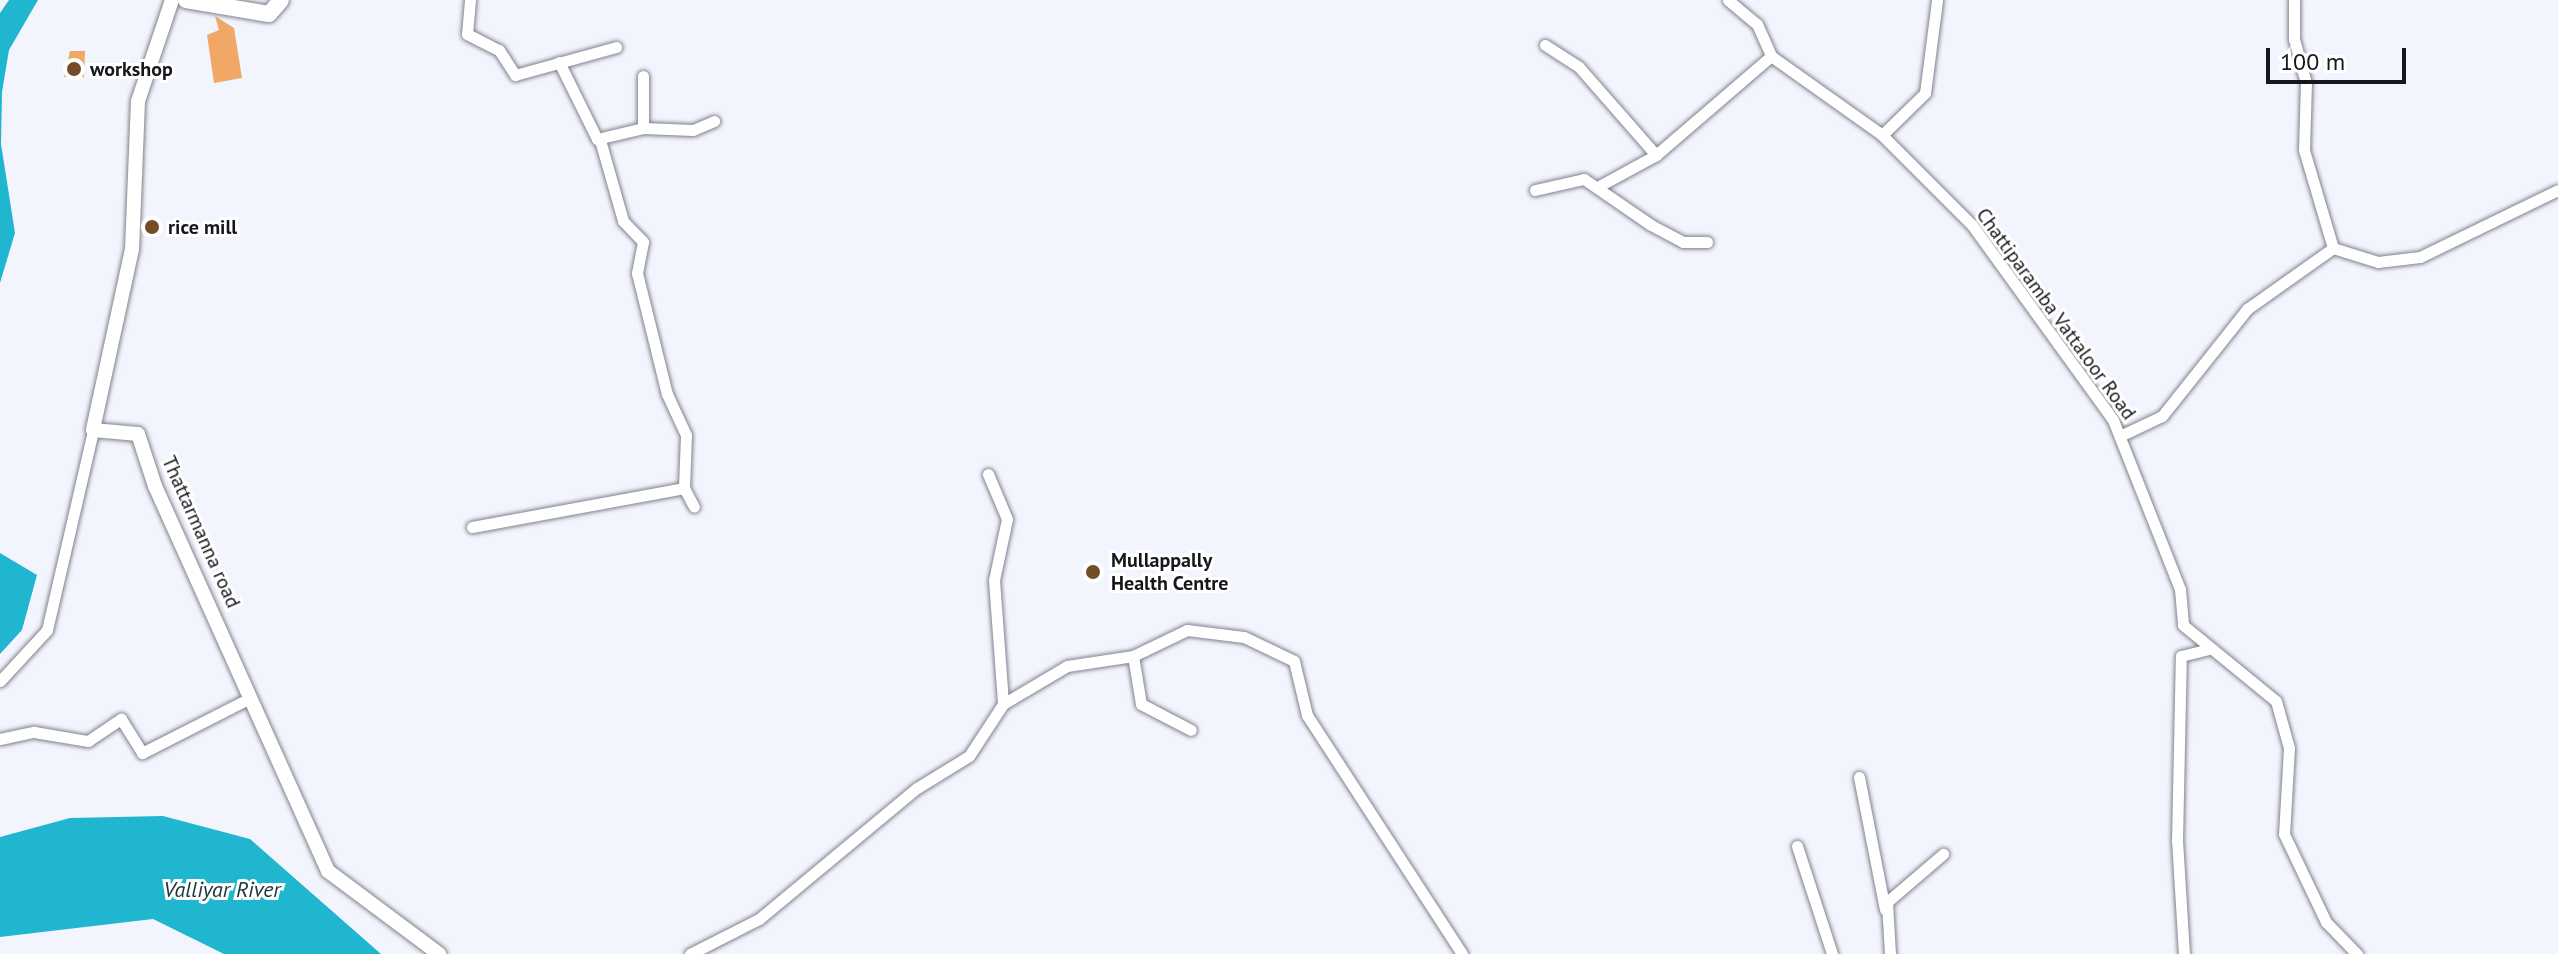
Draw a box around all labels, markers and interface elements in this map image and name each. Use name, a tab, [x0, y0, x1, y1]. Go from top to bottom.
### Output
scale bar	[2270, 32, 2410, 82]
text: 100 m	[2280, 46, 2345, 77]
place label: workshop	[90, 57, 173, 81]
marker: workshop	[65, 60, 83, 78]
street label: Chattiparamba Vattaloor Road	[1971, 203, 2141, 425]
place label: rice mill	[168, 215, 237, 239]
marker: rice mill	[143, 218, 161, 236]
street label: Thattarmanna road	[157, 452, 245, 612]
place label: Mullappally Health Centre	[1111, 548, 1229, 595]
marker: Mullappally Health Centre	[1082, 561, 1104, 583]
water label: Valliyar River	[163, 877, 281, 903]

